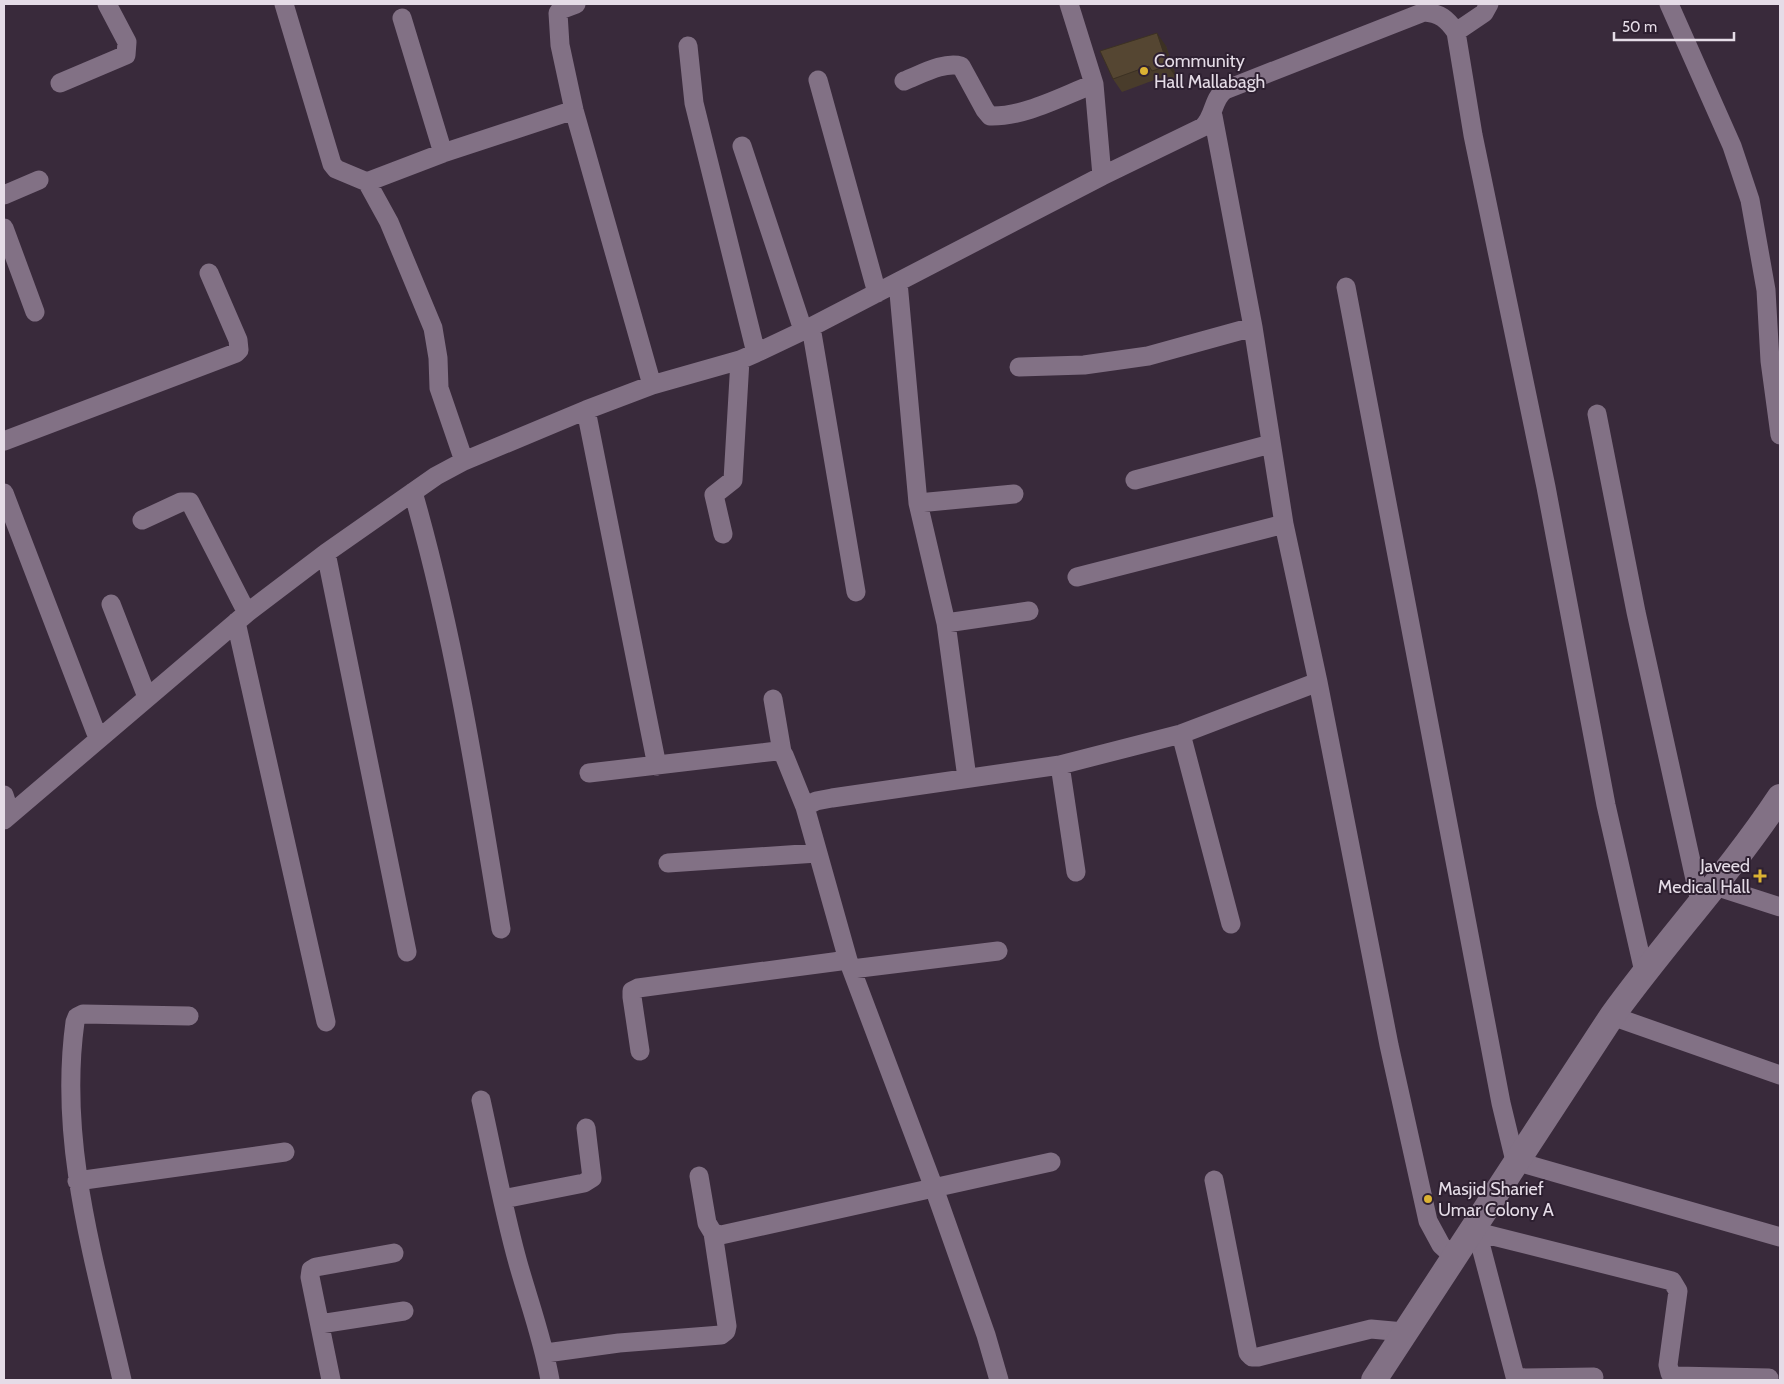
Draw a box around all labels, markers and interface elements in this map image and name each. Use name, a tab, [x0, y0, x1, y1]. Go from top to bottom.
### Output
scale bar	[1614, 10, 1734, 42]
text: 50 m	[1622, 18, 1657, 36]
place label: Community Hall Mallabagh	[1154, 50, 1265, 93]
marker: Community Hall Mallabagh	[1138, 65, 1150, 77]
place label: Javeed Medical Hall	[1658, 855, 1751, 898]
marker: Javeed Medical Hall	[1754, 870, 1766, 882]
place label: Masjid Sharief Umar Colony A	[1438, 1178, 1554, 1221]
marker: Masjid Sharief Umar Colony A	[1422, 1193, 1434, 1205]

